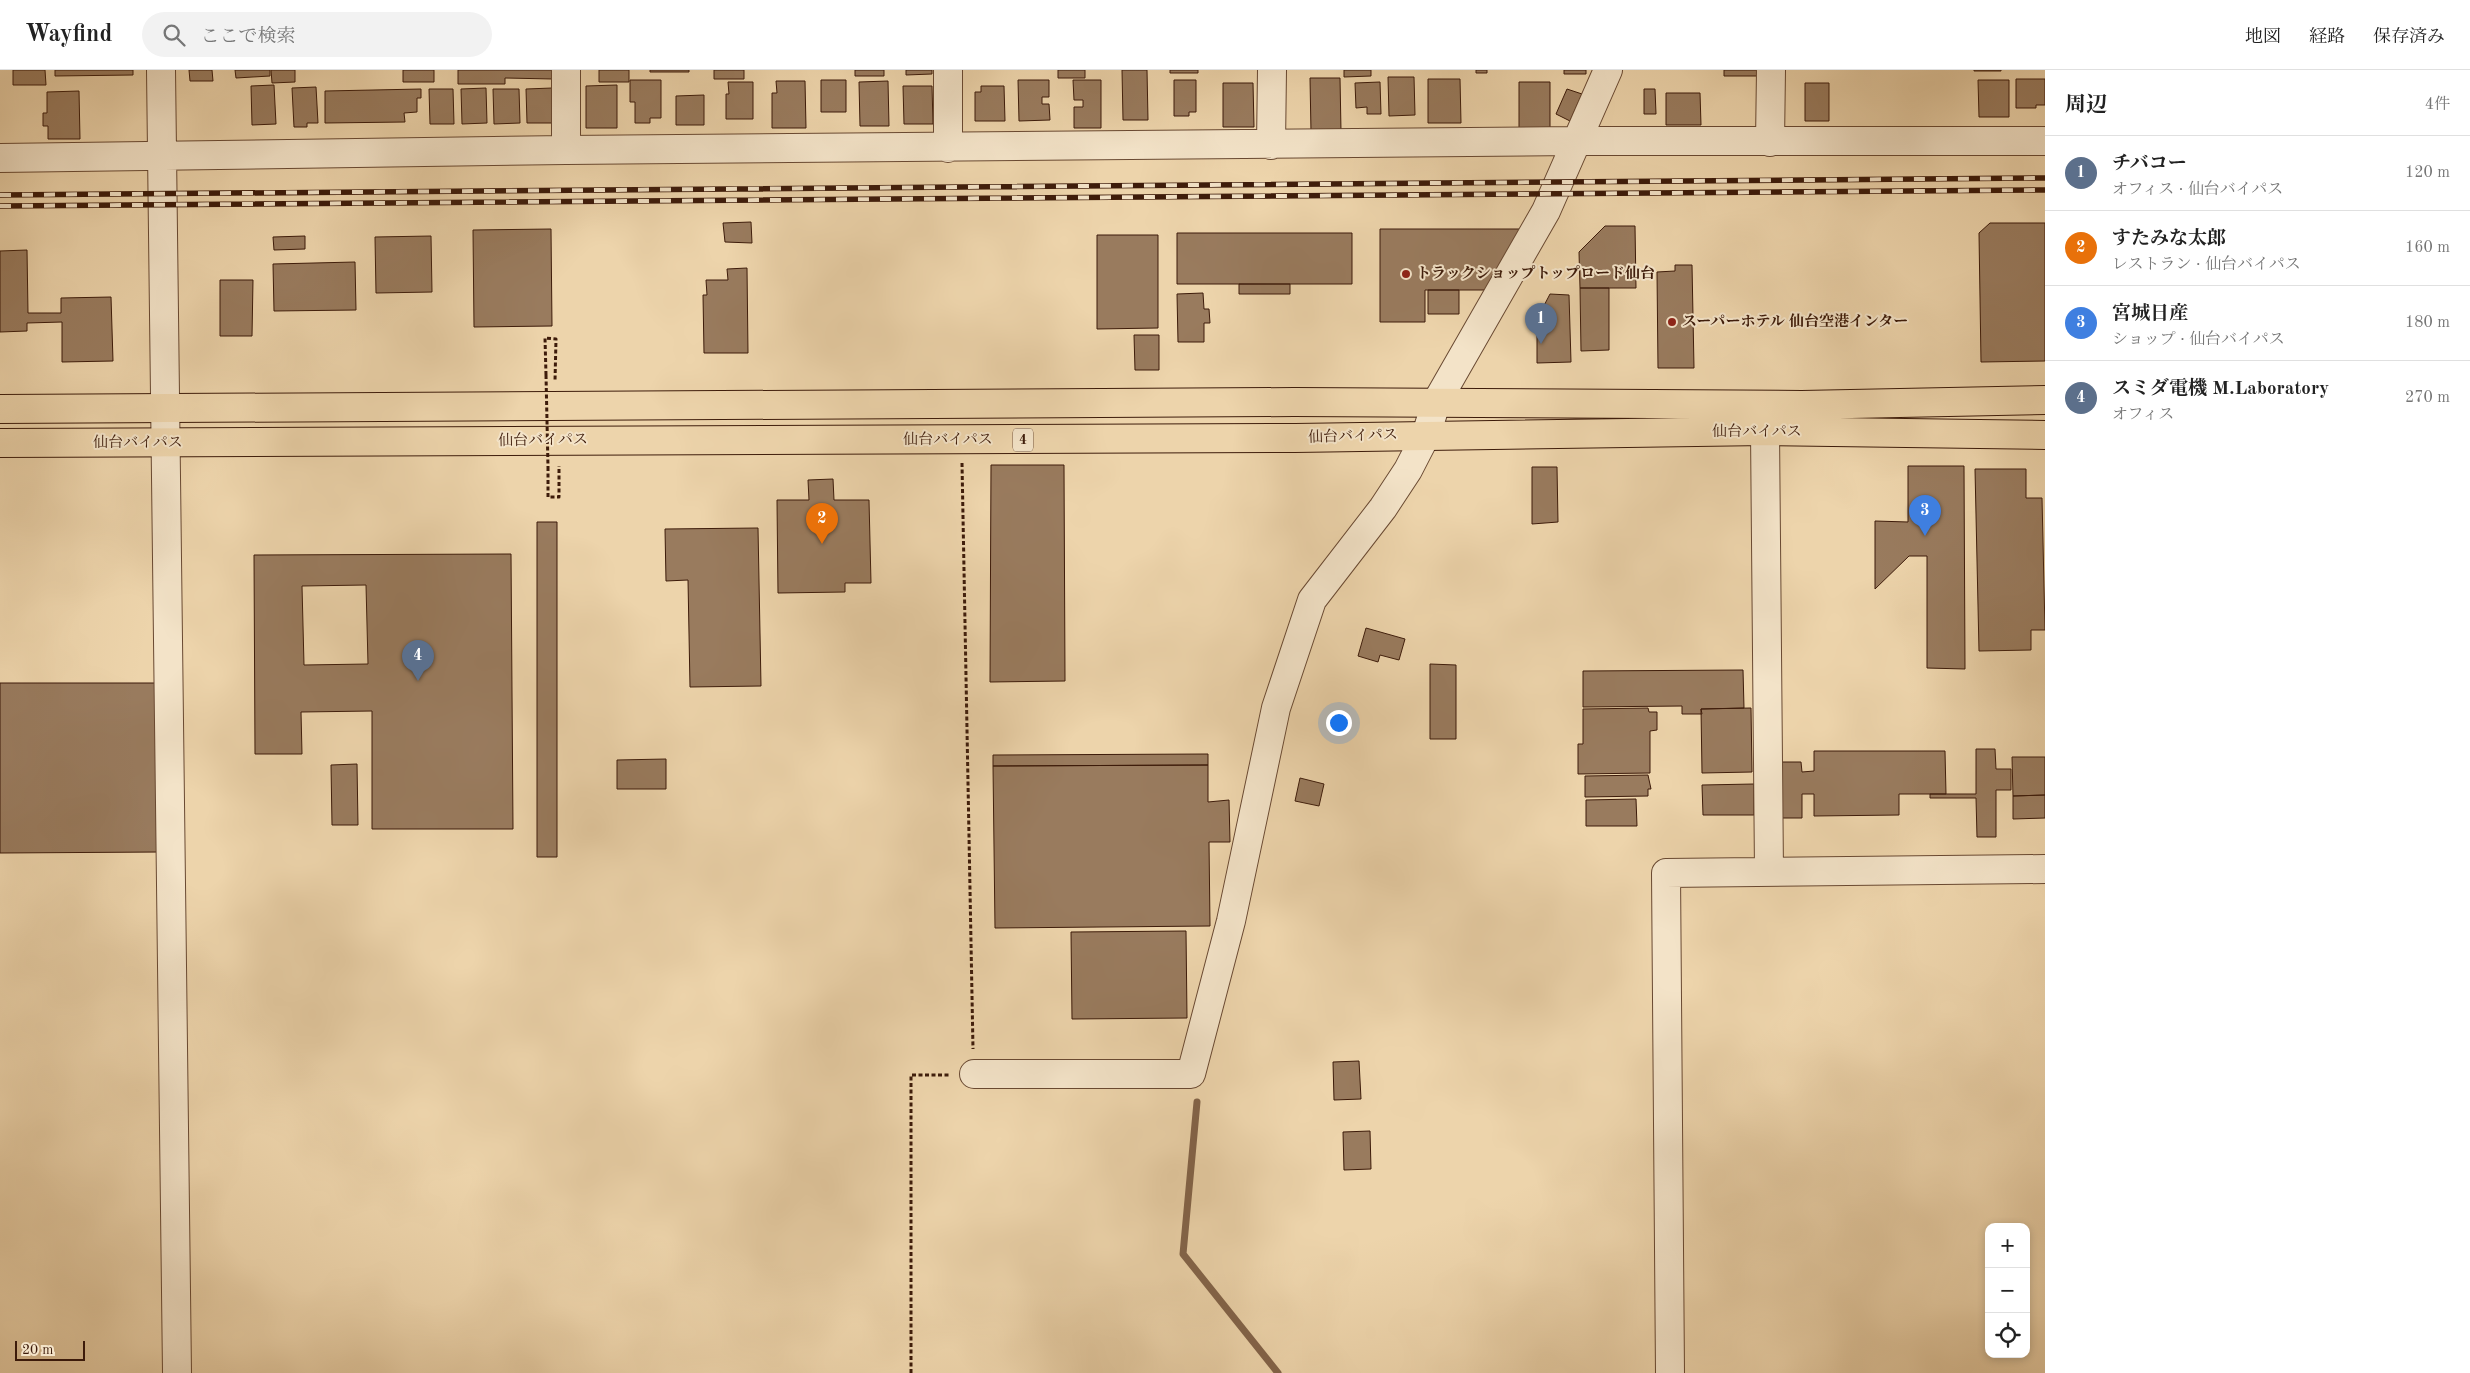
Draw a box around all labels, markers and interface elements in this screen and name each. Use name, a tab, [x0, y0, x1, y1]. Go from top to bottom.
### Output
search box	[142, 12, 492, 57]
icon: search	[160, 21, 188, 49]
text: Wayfind	[25, 23, 112, 47]
text: ここで検索	[200, 28, 295, 47]
text: 地図	[2245, 28, 2281, 46]
text: 経路	[2309, 28, 2345, 46]
text: 保存済み	[2373, 28, 2445, 46]
text: 周辺	[2065, 95, 2107, 116]
text: 4件	[2425, 97, 2450, 113]
text: チバコー	[2112, 155, 2187, 174]
text: 1	[2076, 165, 2086, 181]
text: 120 m	[2405, 165, 2450, 181]
text: オフィス · 仙台バイパス	[2112, 182, 2283, 198]
text: すたみな太郎	[2112, 230, 2226, 249]
text: 2	[2076, 240, 2086, 256]
text: 160 m	[2405, 240, 2450, 256]
text: レストラン · 仙台バイパス	[2112, 257, 2301, 273]
place label: トラックショップトップロード仙台	[1416, 265, 1655, 282]
marker: トラックショップトップロード仙台	[1400, 268, 1412, 280]
pin: 1	[1525, 303, 1557, 344]
text: 宮城日産	[2112, 305, 2188, 324]
place label: スーパーホテル 仙台空港インター	[1682, 313, 1908, 330]
text: 3	[2076, 315, 2086, 331]
text: 180 m	[2405, 315, 2450, 331]
marker: スーパーホテル 仙台空港インター	[1666, 316, 1678, 328]
text: ショップ · 仙台バイパス	[2112, 332, 2285, 348]
text: スミダ電機 M.Laboratory	[2112, 380, 2329, 399]
text: 4	[2076, 390, 2086, 406]
text: 270 m	[2405, 390, 2450, 406]
text: オフィス	[2112, 407, 2174, 423]
street label: 仙台バイパス	[1712, 423, 1802, 440]
street label: 仙台バイパス	[1308, 426, 1398, 446]
road number: 4	[1013, 428, 1033, 452]
street label: 仙台バイパス	[498, 431, 588, 449]
street label: 仙台バイパス	[903, 431, 993, 448]
street label: 仙台バイパス	[93, 434, 183, 451]
pin: 3	[1909, 495, 1941, 536]
pin: 2	[806, 503, 838, 544]
pin: 4	[402, 640, 434, 681]
your location	[1326, 710, 1352, 736]
map controls	[1985, 1223, 2030, 1358]
button: +	[1985, 1223, 2030, 1268]
button: −	[1985, 1268, 2030, 1313]
button: locate	[1985, 1313, 2030, 1358]
scale bar	[15, 1338, 85, 1361]
text: 20 m	[22, 1343, 53, 1357]

